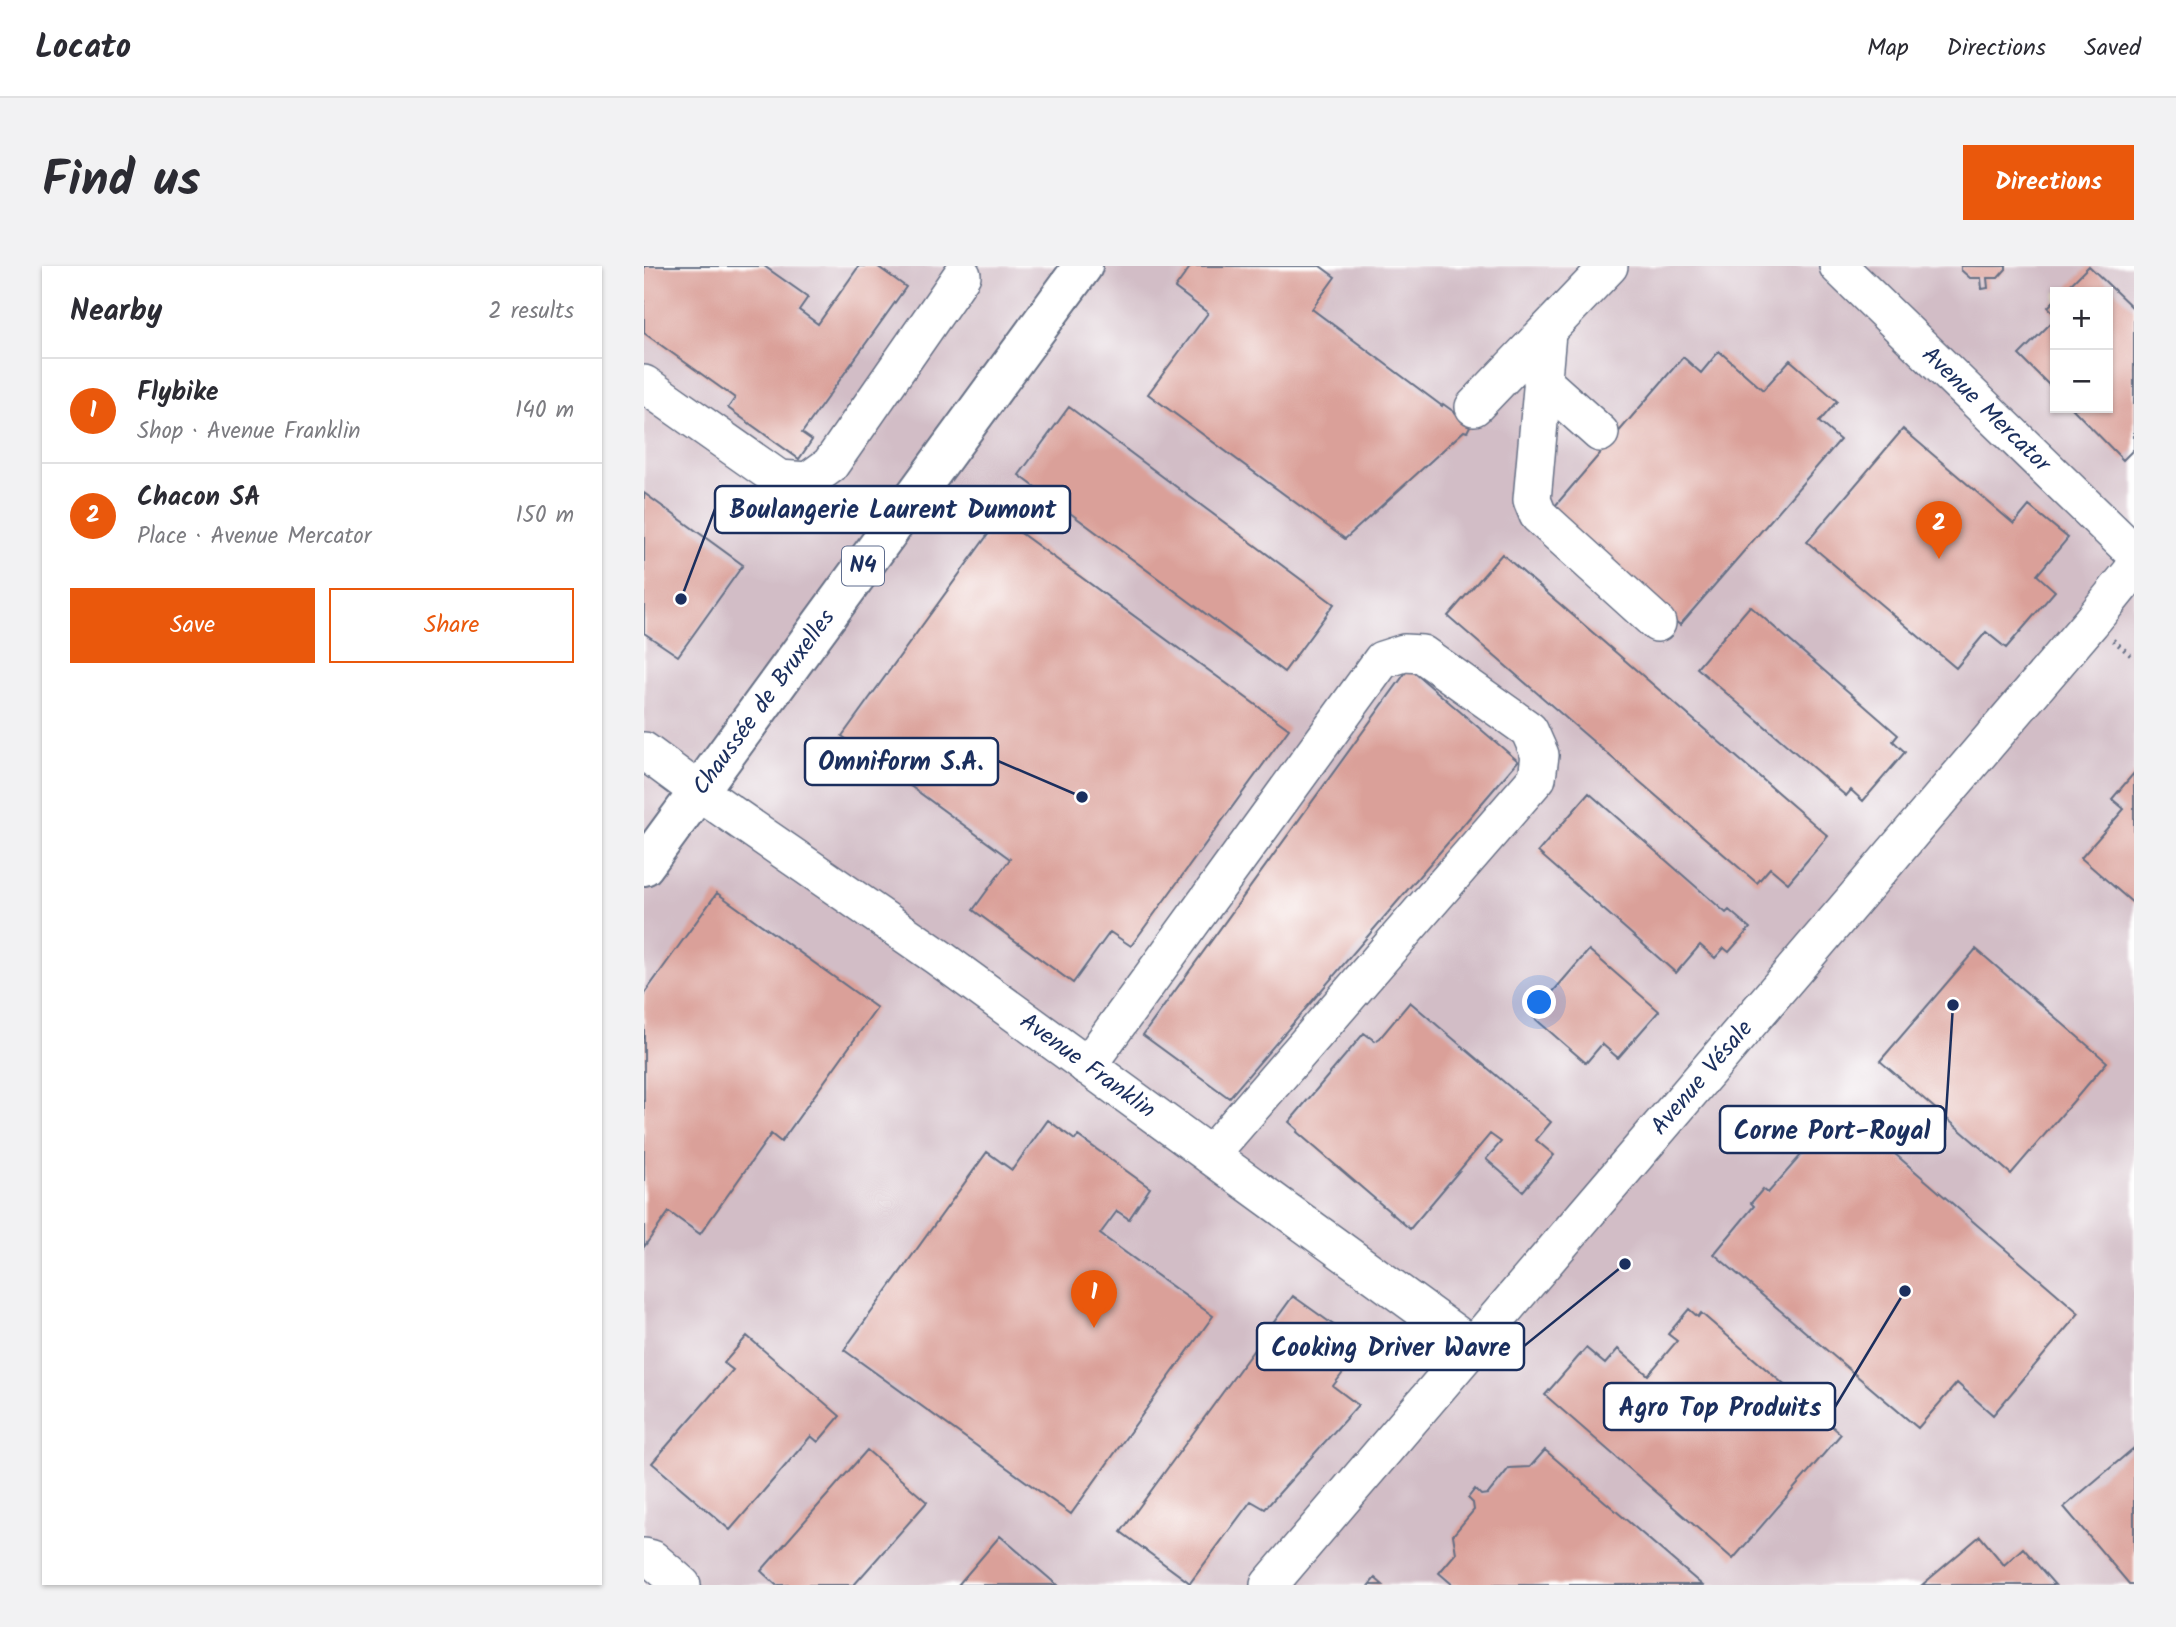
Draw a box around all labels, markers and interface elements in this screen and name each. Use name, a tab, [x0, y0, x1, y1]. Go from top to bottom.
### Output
text: Locato	[35, 22, 131, 75]
text: Map	[1867, 29, 1909, 68]
text: Directions	[1947, 29, 2046, 68]
text: Saved	[2084, 29, 2141, 68]
text: Find us	[42, 143, 200, 221]
button: Directions	[1963, 145, 2134, 220]
map controls	[2050, 287, 2113, 413]
button: +	[2050, 287, 2113, 350]
text: Nearby	[70, 288, 162, 336]
text: 2 results	[488, 294, 574, 330]
street label: Avenue Mercator	[1912, 337, 2061, 483]
button: −	[2050, 350, 2113, 413]
text: Flybike	[137, 372, 219, 414]
text: 1	[90, 393, 96, 429]
text: 140 m	[515, 393, 574, 429]
text: Shop · Avenue Franklin	[137, 414, 361, 450]
text: Chacon SA	[137, 477, 261, 519]
callout: Boulangerie Laurent Dumont	[715, 486, 1070, 533]
text: Boulangerie Laurent Dumont	[730, 490, 1057, 532]
text: 2	[86, 498, 100, 534]
text: 150 m	[515, 498, 574, 534]
pin: 2	[1916, 501, 1962, 559]
text: Place · Avenue Mercator	[137, 519, 371, 555]
road number: N4	[842, 546, 884, 586]
button: Save	[70, 588, 315, 663]
button: Share	[329, 588, 574, 663]
street label: Chaussée de Bruxelles	[682, 601, 845, 804]
callout: Omniform S.A.	[805, 738, 998, 785]
text: Omniform S.A.	[818, 742, 984, 784]
your location	[1522, 985, 1556, 1019]
street label: Avenue Franklin	[1011, 1003, 1164, 1129]
street label: Avenue Vésale	[1641, 1011, 1763, 1144]
callout: Corne Port-Royal	[1720, 1106, 1945, 1153]
text: Corne Port-Royal	[1734, 1111, 1930, 1153]
pin: 1	[1071, 1270, 1117, 1328]
callout: Cooking Driver Wavre	[1257, 1323, 1524, 1370]
text: Cooking Driver Wavre	[1271, 1328, 1511, 1370]
callout: Agro Top Produits	[1604, 1383, 1835, 1430]
text: Agro Top Produits	[1619, 1388, 1821, 1430]

